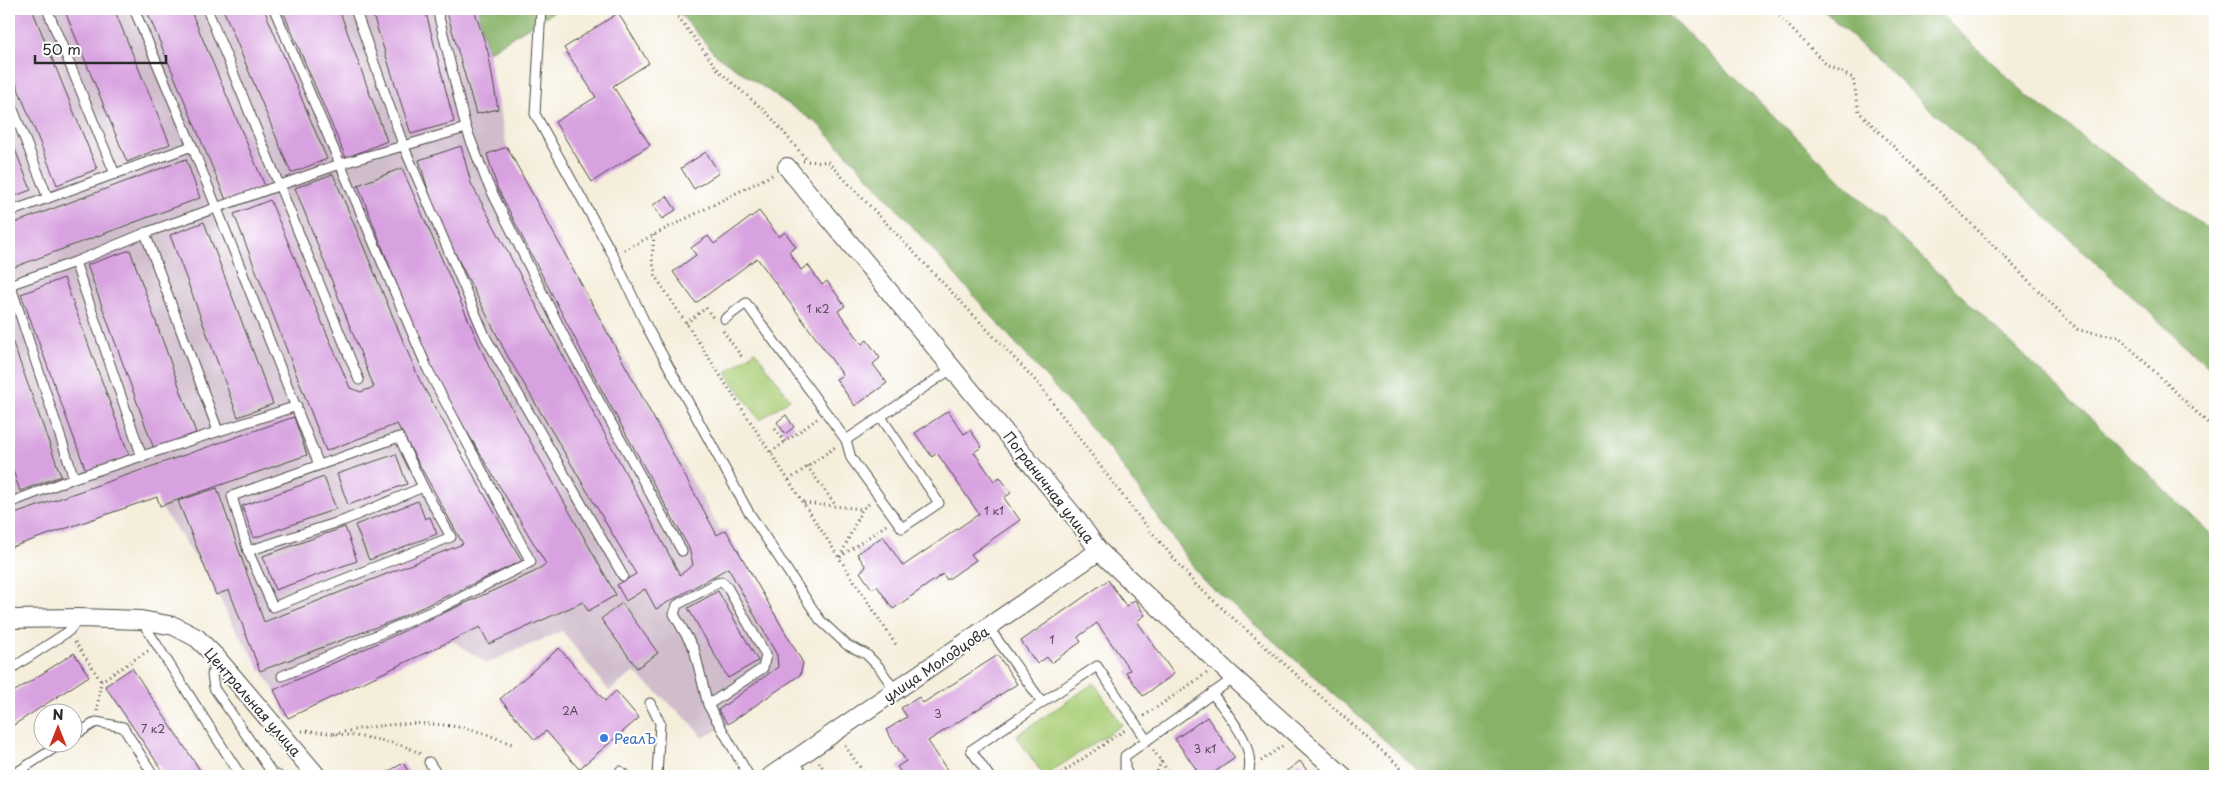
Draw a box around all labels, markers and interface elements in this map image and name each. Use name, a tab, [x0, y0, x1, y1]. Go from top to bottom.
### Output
scale bar	[35, 32, 166, 64]
text: 50 m	[42, 37, 81, 60]
house number: 1 к2	[807, 300, 830, 317]
street label: Пограничная улица	[999, 427, 1100, 548]
house number: 1 к1	[984, 502, 1004, 519]
street label: улица Молодцова	[879, 621, 993, 707]
house number: 1	[1050, 631, 1055, 648]
street label: Центральная улица	[200, 643, 306, 761]
north arrow	[32, 702, 82, 752]
house number: 2А	[562, 702, 579, 719]
text: N	[52, 704, 64, 725]
house number: 3	[934, 705, 942, 722]
house number: 7 к2	[141, 720, 165, 737]
place label: РеалЪ	[614, 728, 656, 749]
marker: РеалЪ	[598, 732, 610, 744]
house number: 3 к1	[1194, 740, 1216, 757]

